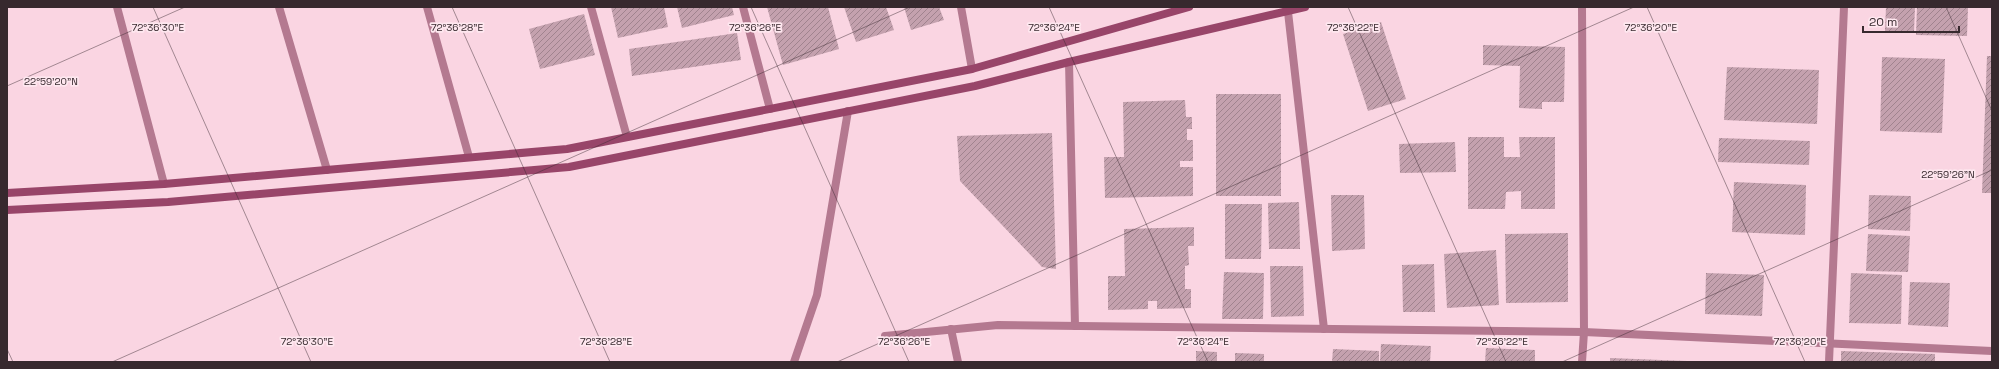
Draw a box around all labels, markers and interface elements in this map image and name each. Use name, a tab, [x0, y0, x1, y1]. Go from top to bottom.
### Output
scale bar	[1863, 8, 1959, 34]
text: 20 m	[1869, 14, 1897, 30]
text: 72°36'30"E	[132, 21, 185, 34]
text: 72°36'28"E	[431, 21, 483, 34]
text: 72°36'26"E	[729, 21, 781, 34]
text: 72°36'24"E	[1028, 21, 1080, 34]
text: 72°36'22"E	[1327, 21, 1379, 34]
text: 72°36'20"E	[1625, 21, 1678, 34]
text: 22°59'20"N	[24, 75, 78, 88]
text: 22°59'26"N	[1921, 168, 1975, 181]
text: 72°36'30"E	[281, 335, 334, 348]
text: 72°36'28"E	[580, 335, 632, 348]
text: 72°36'26"E	[878, 335, 930, 348]
text: 72°36'24"E	[1177, 335, 1229, 348]
text: 72°36'22"E	[1476, 335, 1528, 348]
text: 72°36'20"E	[1774, 335, 1827, 348]

